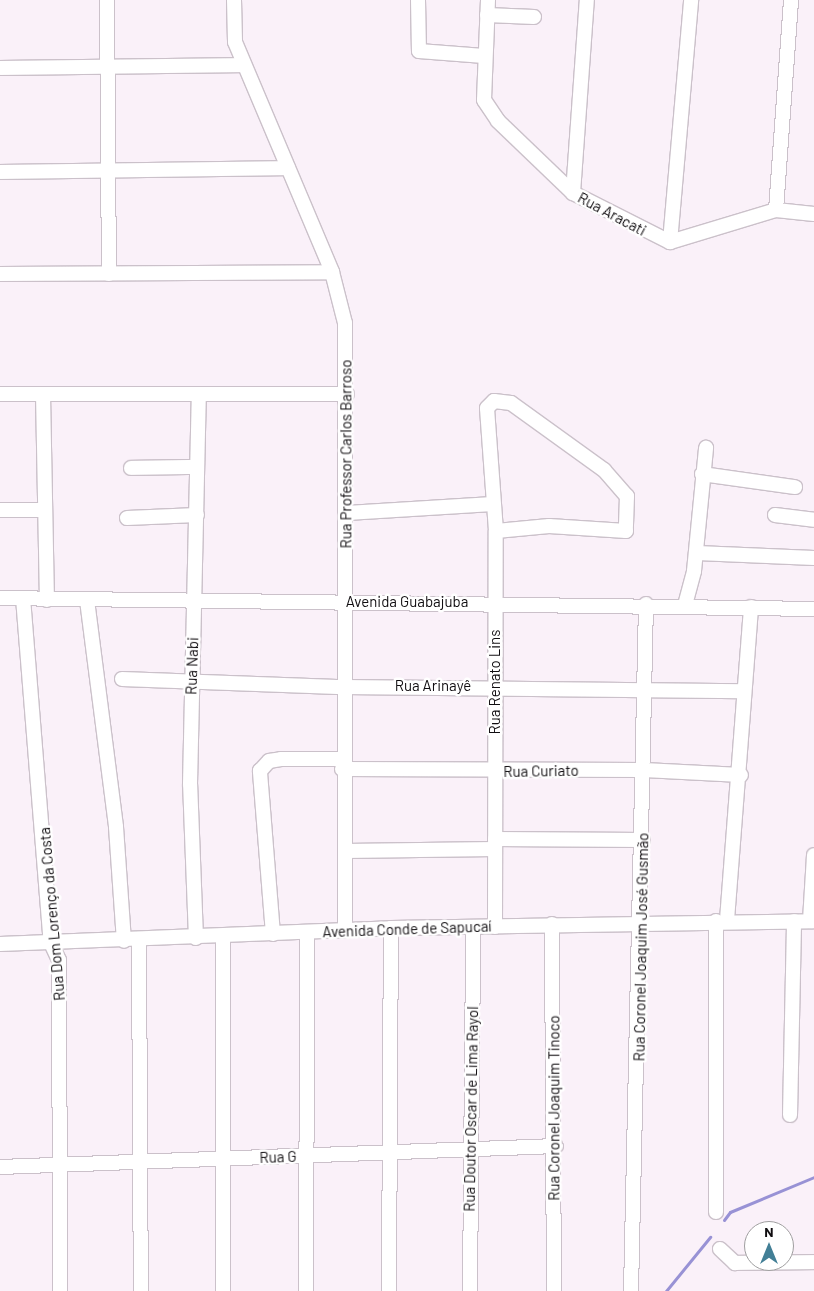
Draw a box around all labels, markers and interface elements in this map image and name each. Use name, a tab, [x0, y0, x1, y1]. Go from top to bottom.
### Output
street label: Rua Aracati	[575, 189, 649, 239]
street label: Rua Professor Carlos Barroso	[337, 360, 355, 548]
street label: Avenida Guabajuba	[346, 593, 468, 611]
street label: Rua Renato Lins	[486, 630, 504, 734]
street label: Rua Nabi	[182, 637, 202, 695]
street label: Rua Arinayê	[395, 677, 471, 695]
street label: Rua Curiato	[503, 761, 579, 781]
street label: Rua Dom Lorenço da Costa	[35, 826, 69, 1002]
street label: Rua Coronel Joaquim José Gusmão	[630, 832, 652, 1062]
street label: Avenida Conde de Sapucaí	[322, 917, 492, 941]
street label: Rua Doutor Oscar de Lima Rayol	[460, 1006, 482, 1212]
street label: Rua Coronel Joaquim Tinoco	[545, 1015, 563, 1201]
street label: Rua G	[259, 1147, 297, 1167]
north arrow	[744, 1221, 794, 1271]
text: N	[764, 1223, 774, 1240]

